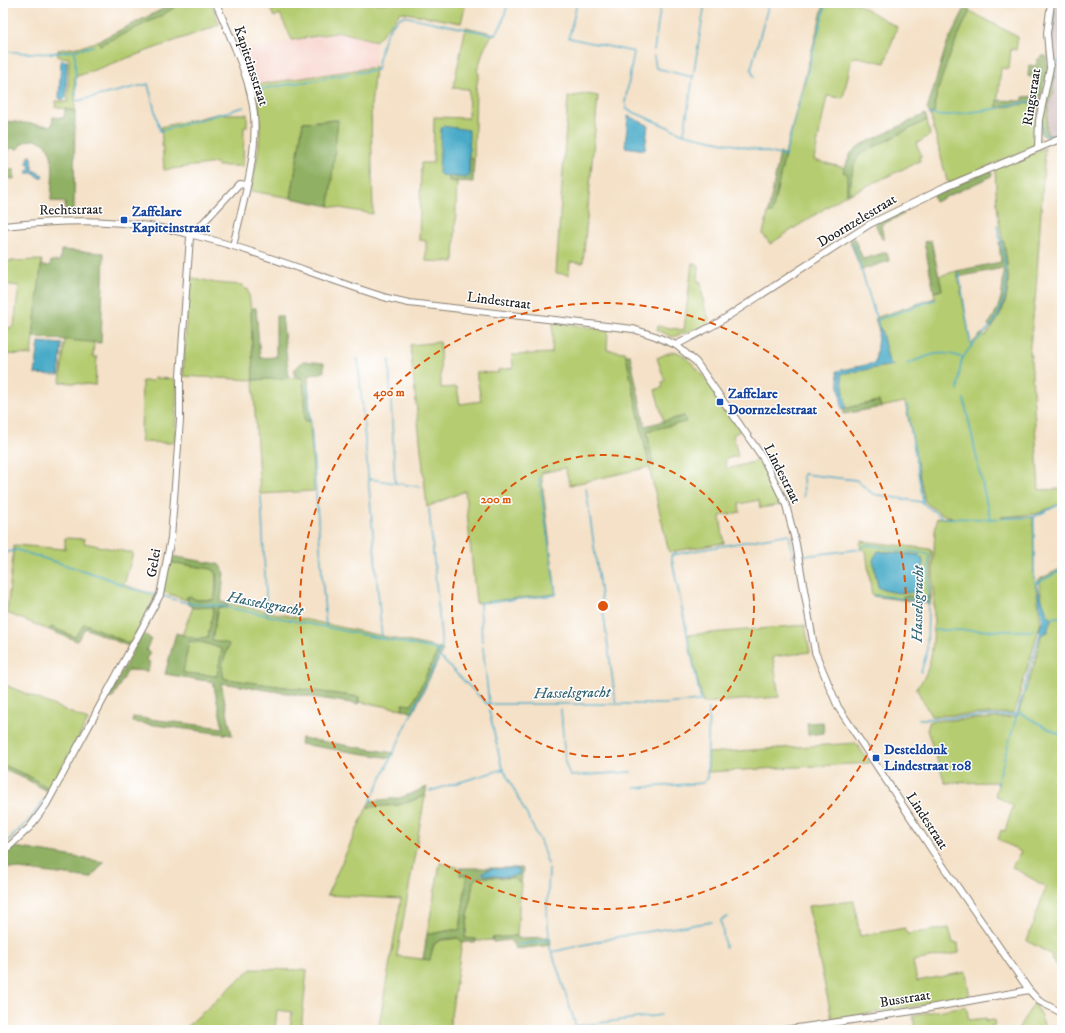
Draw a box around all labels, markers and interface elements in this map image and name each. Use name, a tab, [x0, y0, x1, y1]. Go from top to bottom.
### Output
street label: Kapiteinsstraat	[230, 24, 273, 109]
street label: Ringstraat	[1019, 67, 1045, 127]
street label: Doornzelestraat	[814, 190, 900, 252]
street label: Rechtstraat	[39, 200, 103, 220]
place label: Zaffelare Kapiteinstraat	[132, 203, 211, 237]
marker: Zaffelare Kapiteinstraat	[119, 215, 129, 225]
street label: Lindestraat	[466, 288, 533, 314]
text: 400 m	[372, 385, 405, 400]
place label: Zaffelare Doornzelestraat	[728, 385, 818, 419]
marker: Zaffelare Doornzelestraat	[715, 397, 725, 407]
street label: Lindestraat	[759, 441, 805, 507]
text: 200 m	[481, 492, 511, 507]
street label: Gelei	[143, 547, 165, 579]
water label: Hasselsgracht	[908, 564, 928, 644]
water label: Hasselsgracht	[224, 587, 306, 621]
centre of rings	[596, 599, 610, 613]
water label: Hasselsgracht	[532, 683, 612, 703]
place label: Desteldonk Lindestraat 108	[884, 741, 971, 775]
marker: Desteldonk Lindestraat 108	[871, 753, 881, 763]
street label: Lindestraat	[902, 789, 952, 853]
street label: Busstraat	[878, 986, 932, 1012]

